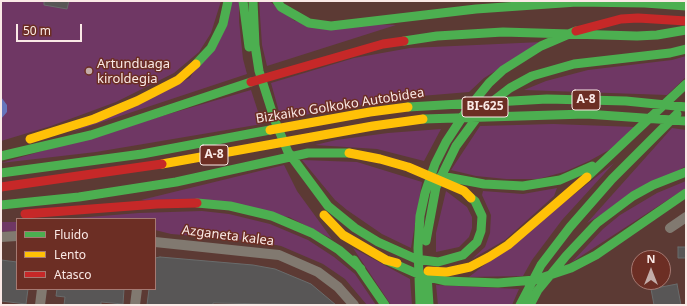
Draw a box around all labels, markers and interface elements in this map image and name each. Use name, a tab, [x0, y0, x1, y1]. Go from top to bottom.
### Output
scale bar	[18, 16, 84, 42]
text: 50 m	[23, 22, 51, 39]
place label: Artunduaga kiroldegia	[97, 56, 170, 87]
marker: Artunduaga kiroldegia	[84, 66, 94, 76]
street label: Bizkaiko Golkoko Autobidea	[255, 85, 425, 127]
road number: A-8	[572, 90, 600, 110]
road number: BI-625	[462, 97, 508, 117]
road number: A-8	[200, 145, 228, 165]
legend	[16, 218, 156, 290]
street label: Azganeta kalea	[181, 223, 275, 249]
text: Fluido	[54, 226, 88, 243]
text: Lento	[54, 246, 86, 263]
north arrow	[631, 250, 671, 290]
text: N	[647, 251, 655, 266]
text: Atasco	[54, 266, 92, 283]

